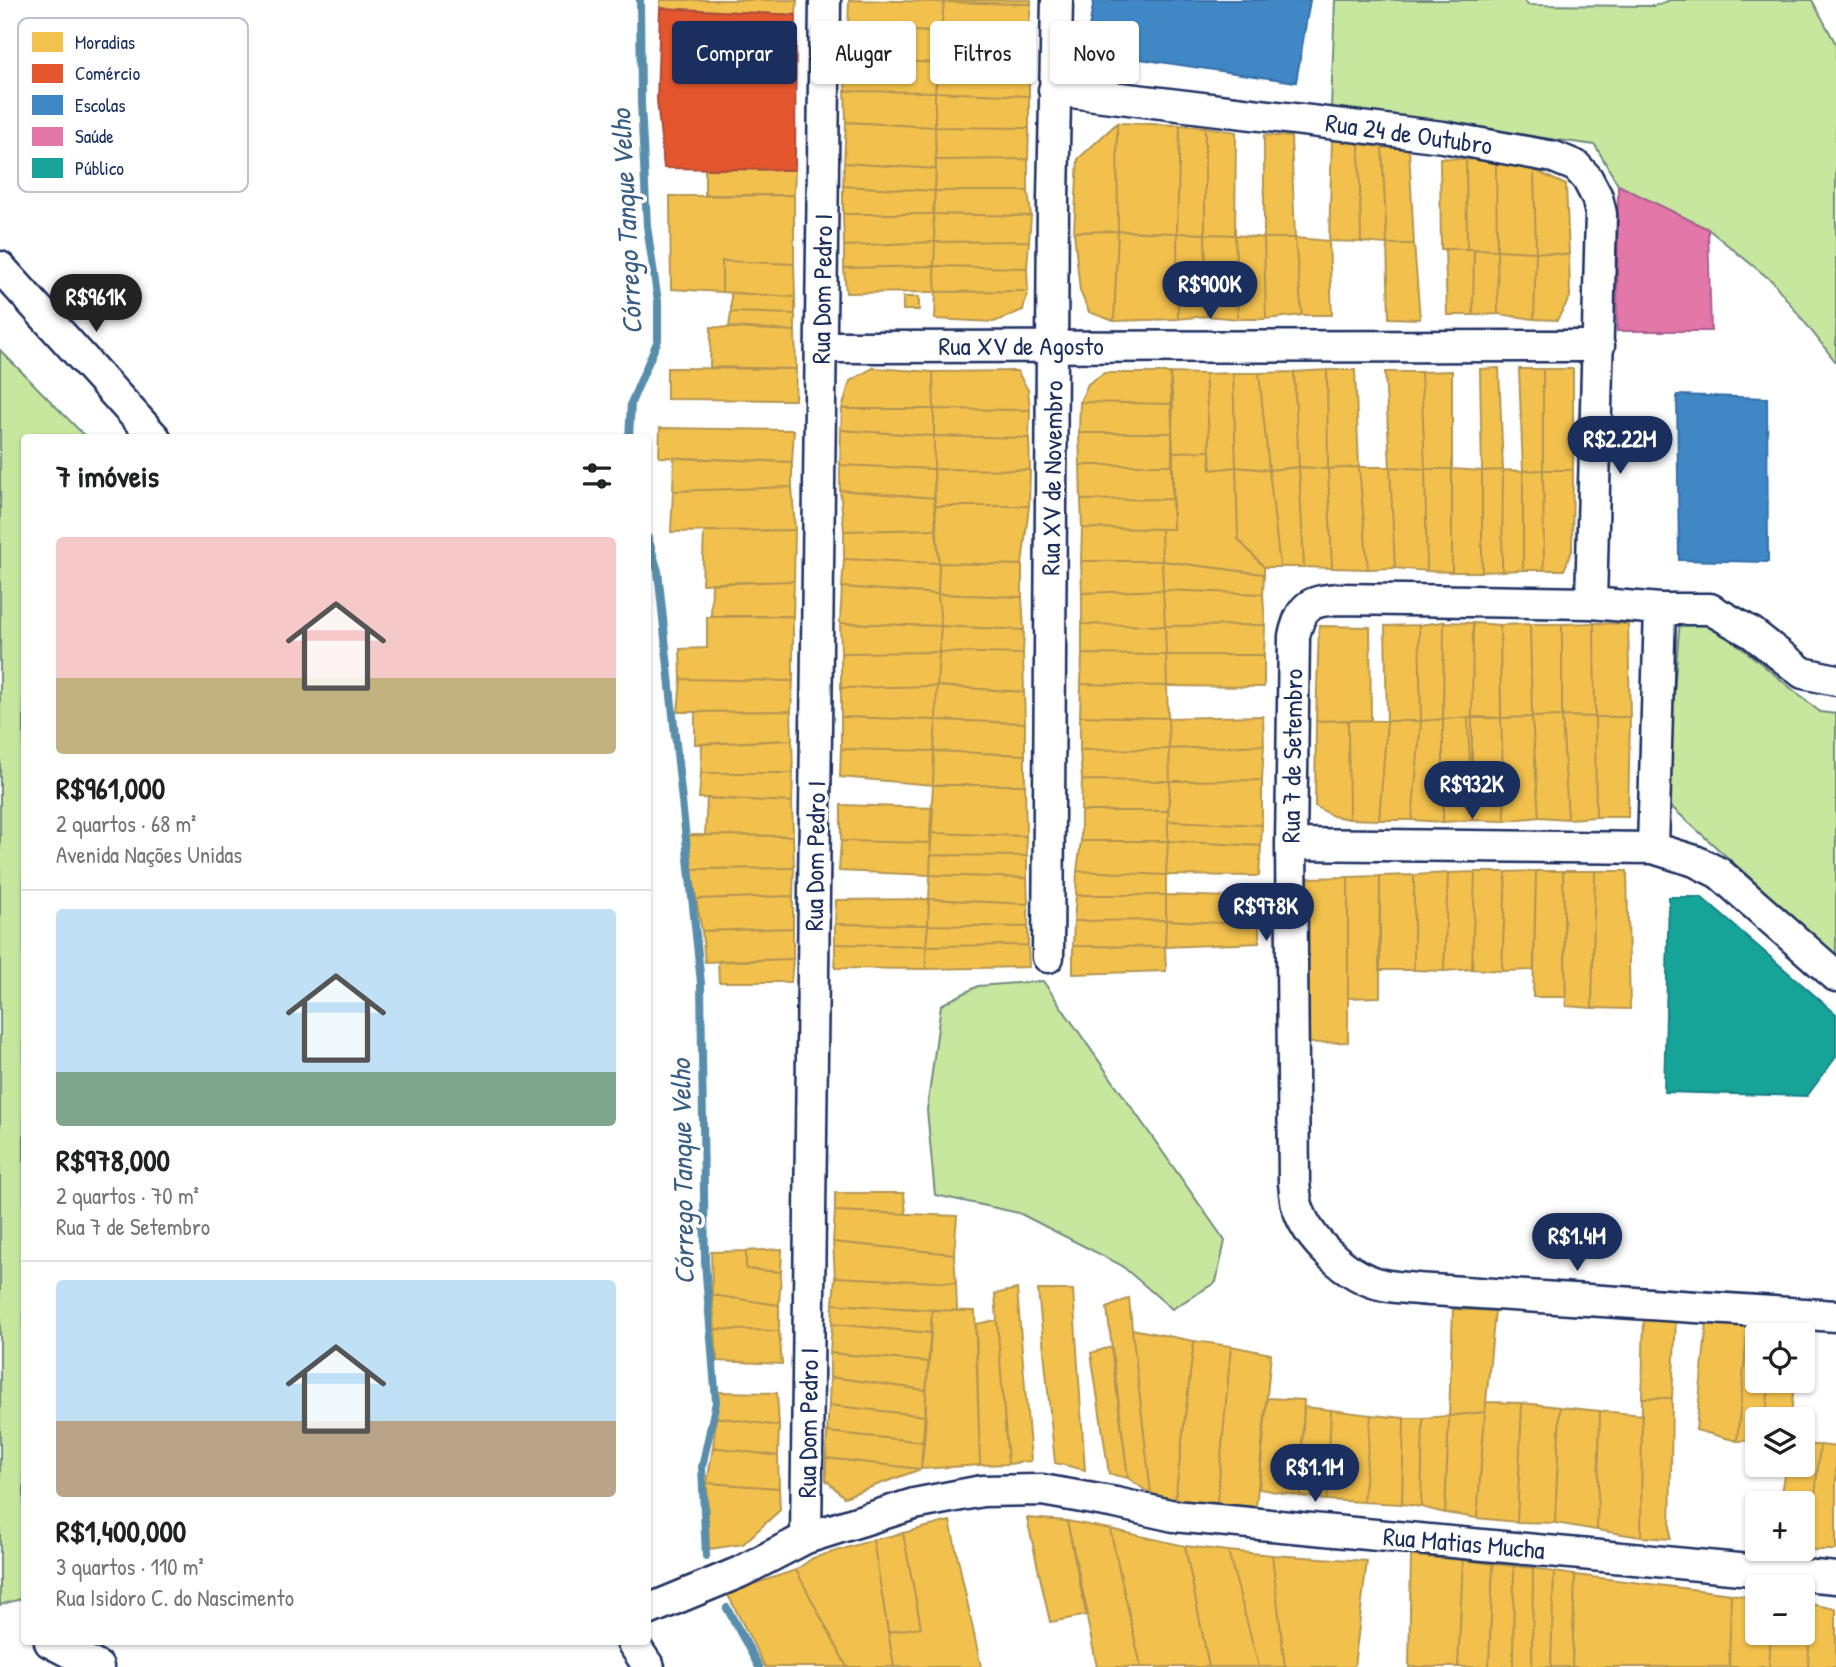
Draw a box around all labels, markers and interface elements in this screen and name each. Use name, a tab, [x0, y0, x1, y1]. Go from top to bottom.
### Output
legend	[18, 18, 248, 192]
chip: Comprar	[672, 21, 797, 84]
chip: Alugar	[811, 21, 916, 84]
chip: Filtros	[930, 21, 1036, 84]
chip: Novo	[1050, 21, 1139, 84]
text: Moradias	[75, 29, 135, 55]
text: Comércio	[75, 60, 140, 86]
text: Escolas	[75, 92, 126, 118]
street label: Rua 24 de Outubro	[1323, 104, 1495, 163]
water label: Córrego Tanque Velho	[601, 107, 651, 336]
text: Saúde	[75, 123, 114, 149]
text: Público	[75, 155, 124, 181]
street label: Rua Dom Pedro I	[803, 213, 840, 365]
pin: R$900K	[1153, 262, 1267, 321]
text: R$900K	[1178, 268, 1242, 299]
pin: R$961K	[39, 274, 153, 334]
text: R$961K	[66, 281, 126, 312]
street label: Rua XV de Agosto	[938, 328, 1104, 363]
street label: Rua XV de Novembro	[1032, 380, 1071, 576]
pin: R$2.22M	[1555, 416, 1685, 476]
text: R$2.22M	[1583, 423, 1657, 454]
text: 7 imóveis	[56, 456, 159, 496]
icon: filters	[578, 457, 616, 495]
icon: home	[273, 583, 399, 709]
street label: Rua 7 de Setembro	[1272, 669, 1311, 843]
pin: R$932K	[1415, 762, 1529, 821]
text: R$961,000	[56, 768, 165, 808]
text: R$932K	[1440, 768, 1504, 799]
street label: Rua Dom Pedro I	[796, 780, 833, 932]
text: 2 quartos · 68 m²	[56, 808, 196, 839]
text: Avenida Nações Unidas	[56, 839, 242, 870]
pin: R$978K	[1209, 884, 1323, 943]
text: R$978K	[1234, 890, 1298, 921]
icon: home	[273, 955, 399, 1081]
water label: Córrego Tanque Velho	[661, 1057, 703, 1285]
text: R$978,000	[56, 1140, 170, 1180]
text: 2 quartos · 70 m²	[56, 1180, 199, 1211]
text: Rua 7 de Setembro	[56, 1211, 210, 1242]
pin: R$1.4M	[1520, 1214, 1634, 1273]
text: R$1.4M	[1548, 1220, 1606, 1251]
map controls	[1745, 1323, 1815, 1645]
button: locate	[1745, 1323, 1815, 1393]
icon: home	[273, 1326, 399, 1452]
street label: Rua Dom Pedro I	[789, 1347, 826, 1499]
button: layers	[1745, 1407, 1815, 1477]
pin: R$1.1M	[1258, 1444, 1372, 1504]
text: R$1.1M	[1286, 1451, 1344, 1482]
button: +	[1745, 1491, 1815, 1561]
text: R$1,400,000	[56, 1511, 186, 1551]
street label: Rua Matias Mucha	[1382, 1518, 1546, 1567]
text: 3 quartos · 110 m²	[56, 1551, 204, 1582]
button: −	[1745, 1575, 1815, 1645]
text: Rua Isidoro C. do Nascimento	[56, 1582, 294, 1613]

